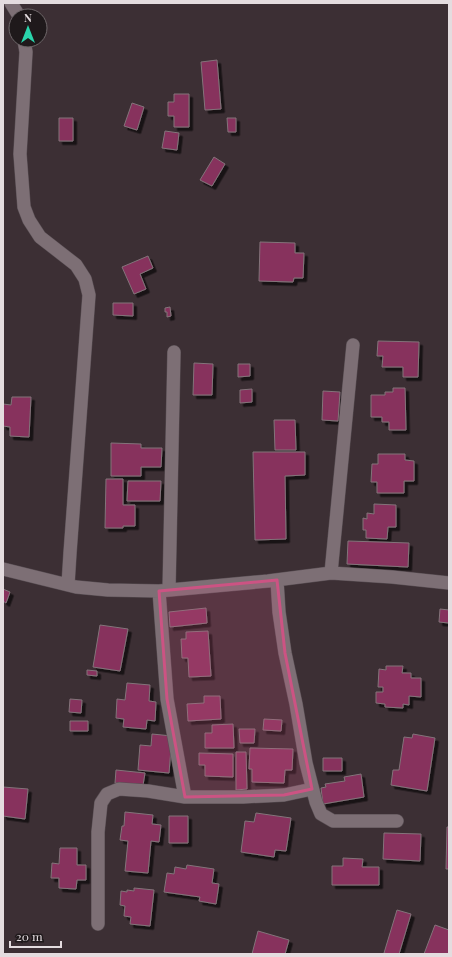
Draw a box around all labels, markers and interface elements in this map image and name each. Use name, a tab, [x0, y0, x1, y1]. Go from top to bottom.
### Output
north arrow	[8, 8, 48, 48]
text: N	[24, 10, 32, 25]
scale bar	[10, 923, 61, 949]
text: 20 m	[16, 928, 43, 944]

